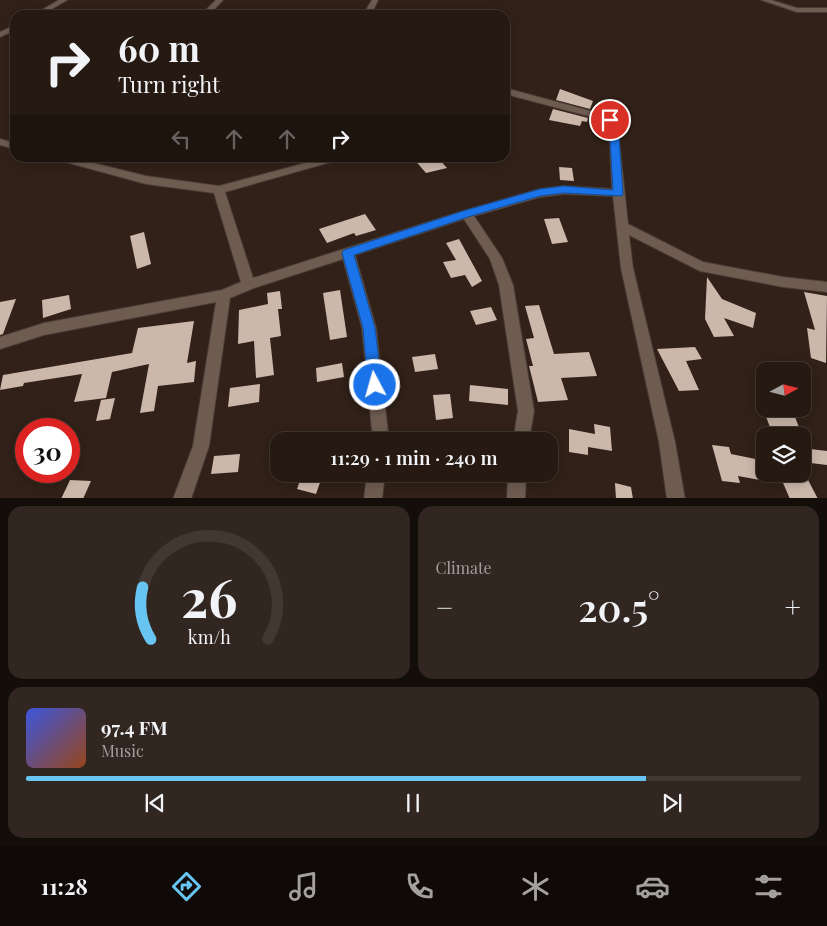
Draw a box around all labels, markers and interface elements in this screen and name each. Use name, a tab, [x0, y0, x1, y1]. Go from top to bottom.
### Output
text: 60 m	[118, 24, 200, 71]
icon: right	[35, 30, 100, 95]
text: Turn right	[118, 69, 220, 99]
pin	[589, 99, 631, 141]
icon: arrive	[596, 106, 624, 134]
icon: left	[167, 125, 195, 153]
icon: ahead	[220, 125, 248, 153]
icon: ahead	[273, 125, 301, 153]
icon: right	[326, 125, 354, 153]
position arrow	[348, 358, 400, 410]
north arrow	[756, 362, 811, 418]
map controls	[756, 362, 811, 482]
speed limit sign: 30	[15, 418, 80, 483]
button: layers	[756, 427, 811, 482]
text: 11:29 · 1 min · 240 m	[330, 444, 498, 470]
text: Climate	[436, 557, 492, 578]
text: 26	[181, 562, 237, 631]
text: 20.5°	[578, 581, 660, 632]
text: −	[436, 588, 454, 625]
text: +	[785, 588, 801, 625]
text: km/h	[187, 625, 231, 648]
text: 97.4 FM	[101, 714, 168, 740]
text: Music	[101, 740, 144, 761]
icon: previous	[141, 789, 169, 817]
icon: pause	[399, 789, 427, 817]
icon: next	[658, 789, 686, 817]
icon: directions	[169, 869, 204, 904]
icon: music	[286, 869, 321, 904]
icon: phone	[402, 869, 437, 904]
icon: climate	[518, 869, 553, 904]
icon: car	[635, 869, 670, 904]
icon: filters	[751, 869, 786, 904]
text: 11:28	[41, 871, 88, 901]

